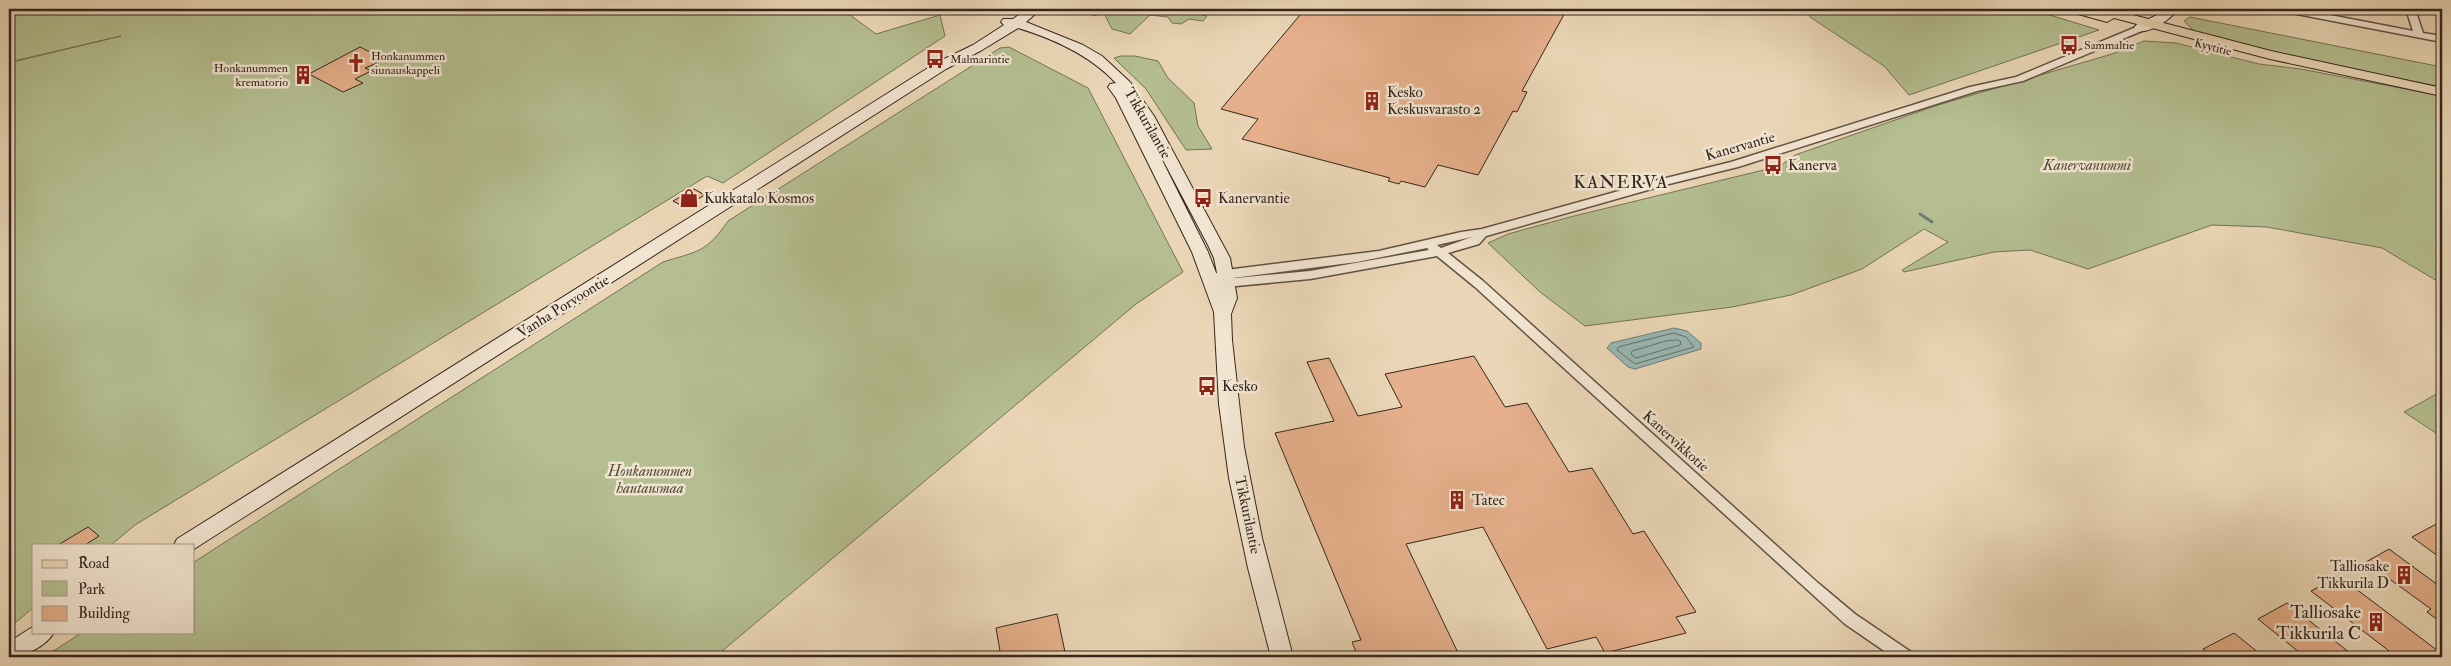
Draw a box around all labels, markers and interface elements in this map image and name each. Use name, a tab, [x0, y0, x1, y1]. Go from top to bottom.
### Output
bus stop icon: Sammaltie	[2058, 34, 2080, 56]
street label: Kyytitie	[2193, 36, 2233, 59]
place label: Sammaltie	[2084, 38, 2134, 53]
bus stop icon: Malmarintie	[924, 48, 946, 70]
place label: Honkanummen siunauskappeli	[371, 49, 445, 78]
church icon: Honkanummen siunauskappeli	[345, 52, 367, 74]
place label: Malmarintie	[950, 52, 1010, 67]
place label: Honkanummen krematorio	[214, 61, 288, 90]
building icon: Honkanummen krematorio	[292, 64, 314, 86]
place label: Kesko Keskusvarasto 2	[1387, 83, 1481, 119]
street label: Tikkurilantie	[1120, 84, 1176, 162]
building icon: Kesko Keskusvarasto 2	[1361, 90, 1383, 112]
street label: Kanervantie	[1703, 127, 1777, 165]
bus stop icon: Kanerva	[1762, 154, 1784, 176]
place label: Kanerva	[1788, 156, 1838, 175]
park label: Kanervanummi	[2042, 156, 2131, 175]
district label: KANERVA	[1573, 171, 1669, 194]
shop icon: Kukkatalo Kosmos	[678, 187, 700, 209]
bus stop icon: Kanervantie	[1192, 187, 1214, 209]
place label: Kukkatalo Kosmos	[704, 189, 814, 208]
place label: Kanervantie	[1218, 189, 1290, 208]
street label: Vanha Porvoontie	[514, 270, 613, 342]
bus stop icon: Kesko	[1196, 375, 1218, 397]
place label: Kesko	[1222, 377, 1258, 396]
street label: Kanervikkotie	[1638, 406, 1713, 476]
park label: Honkanummen hautausmaa	[607, 462, 692, 498]
street label: Tikkurilantie	[1230, 474, 1265, 556]
building icon: Tatec	[1446, 489, 1468, 511]
place label: Tatec	[1472, 491, 1505, 510]
legend	[32, 544, 195, 634]
text: Road	[78, 554, 110, 573]
place label: Talliosake Tikkurila D	[2317, 557, 2389, 593]
building icon: Talliosake Tikkurila D	[2393, 564, 2415, 586]
text: Park	[78, 580, 105, 599]
place label: Talliosake Tikkurila C	[2276, 601, 2361, 645]
text: Building	[78, 604, 130, 623]
building icon: Talliosake Tikkurila C	[2365, 611, 2387, 633]

